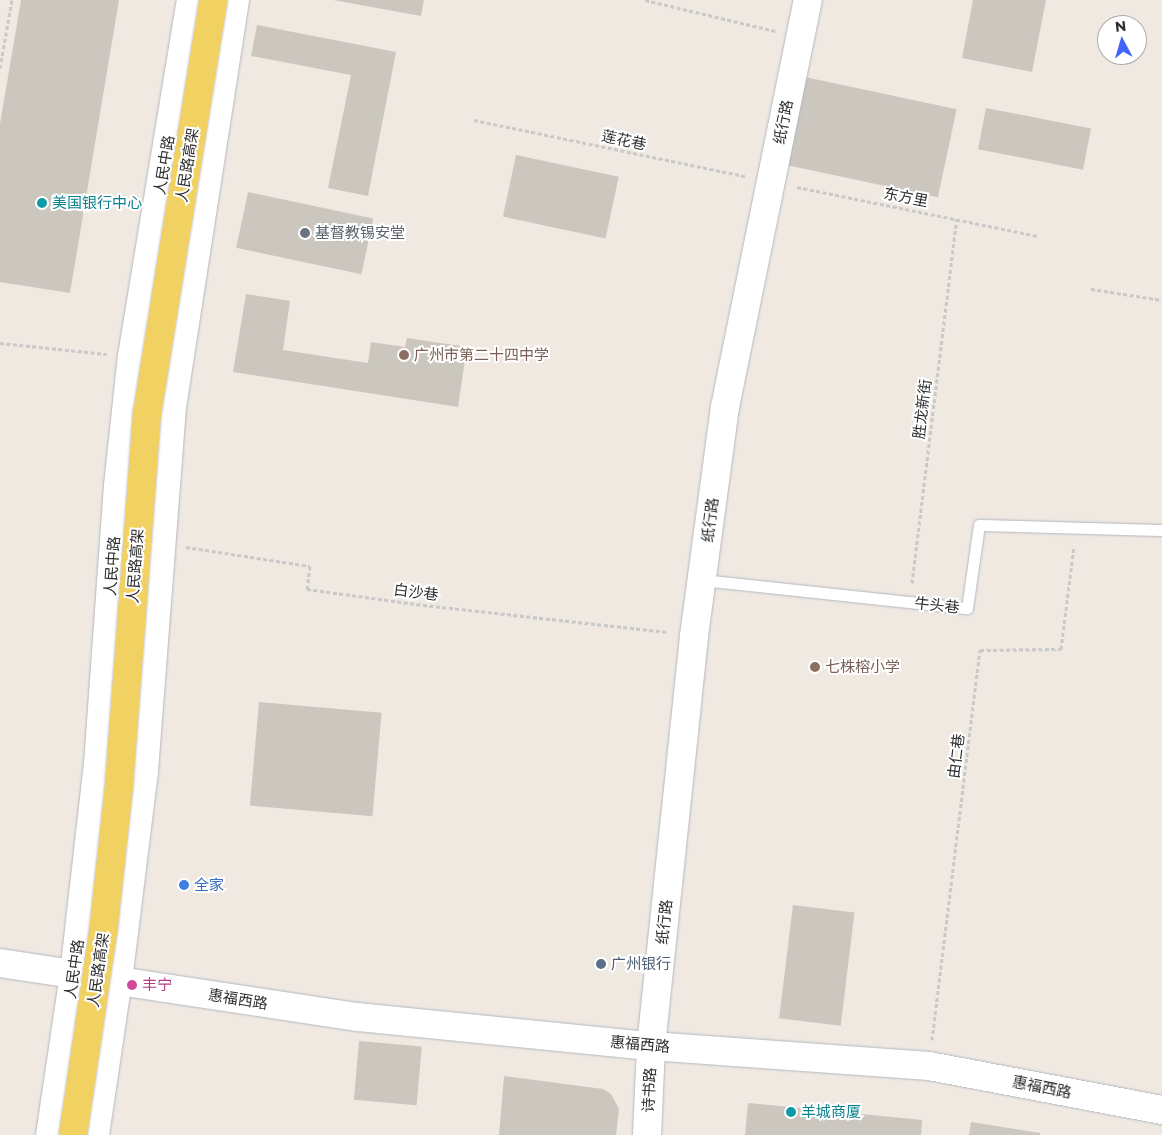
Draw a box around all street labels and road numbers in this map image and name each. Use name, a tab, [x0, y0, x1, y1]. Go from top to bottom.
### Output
street label: 纸行路	[770, 98, 796, 146]
street label: 人民路高架	[172, 127, 202, 203]
street label: 莲花巷	[600, 127, 648, 153]
street label: 人民中路	[150, 134, 178, 196]
street label: 东方里	[882, 184, 930, 210]
street label: 胜龙新街	[909, 378, 935, 440]
street label: 纸行路	[698, 497, 722, 543]
street label: 人民路高架	[123, 528, 147, 604]
street label: 人民中路	[101, 535, 123, 597]
street label: 白沙巷	[393, 580, 439, 604]
street label: 牛头巷	[914, 594, 960, 616]
street label: 由仁巷	[944, 733, 968, 779]
street label: 纸行路	[653, 899, 675, 945]
street label: 人民路高架	[84, 932, 112, 1008]
street label: 人民中路	[61, 938, 87, 1000]
street label: 惠福西路	[207, 985, 269, 1013]
street label: 惠福西路	[609, 1032, 671, 1056]
street label: 诗书路	[639, 1067, 659, 1113]
street label: 惠福西路	[1011, 1072, 1073, 1102]

